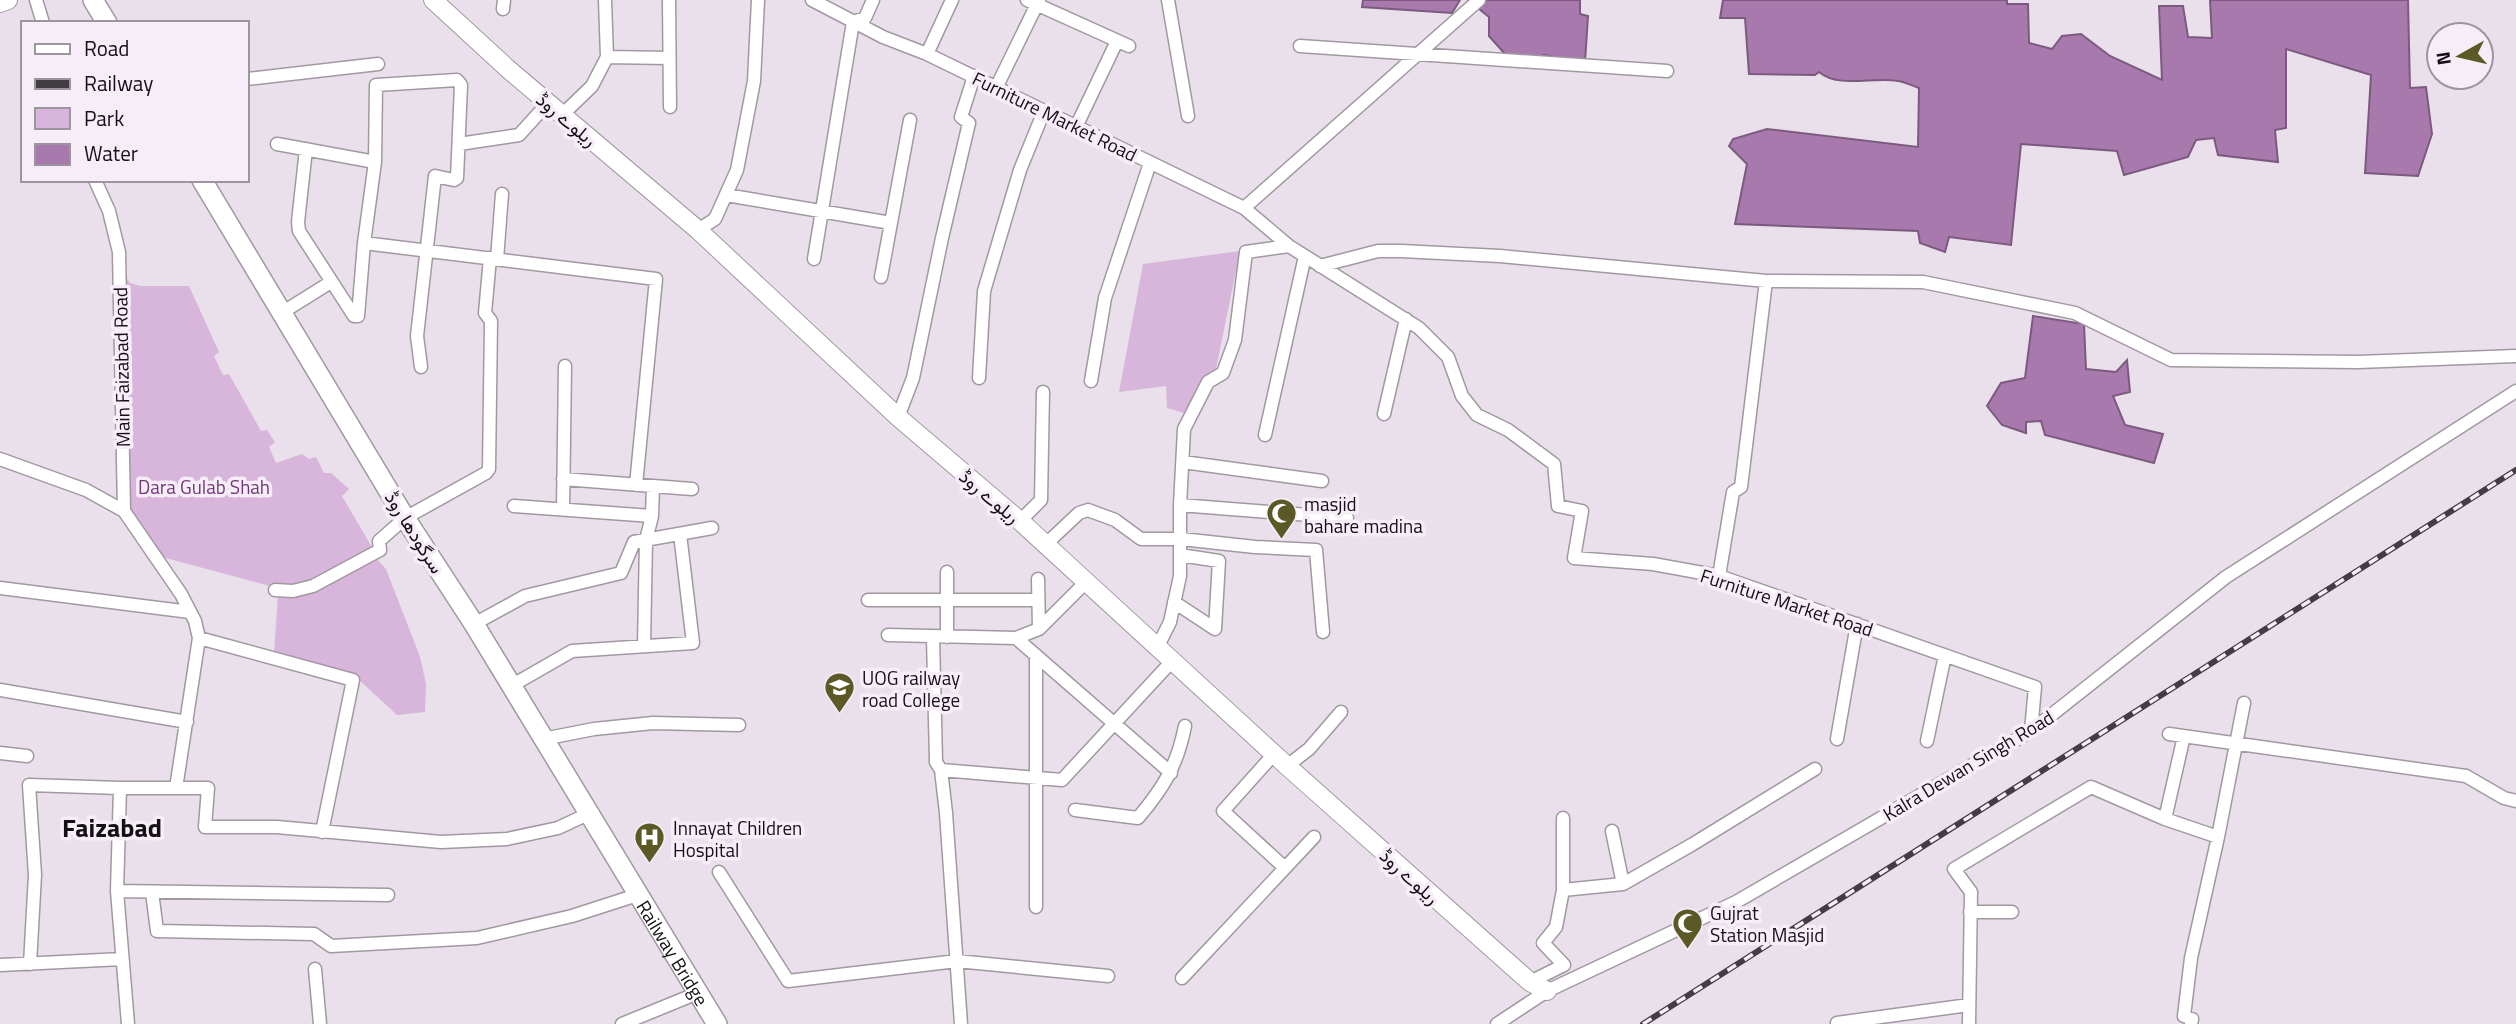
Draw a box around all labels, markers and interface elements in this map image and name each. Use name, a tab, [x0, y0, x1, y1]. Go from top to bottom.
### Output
legend	[21, 21, 248, 182]
north arrow	[2425, 21, 2495, 91]
text: Road	[84, 32, 129, 64]
text: N	[2427, 50, 2458, 67]
street label: Furniture Market Road	[968, 64, 1142, 168]
text: Railway	[84, 67, 153, 99]
street label: ریلوے روڈ	[530, 85, 604, 153]
text: Park	[84, 102, 124, 134]
text: Water	[84, 137, 138, 169]
street label: Main Faizabad Road	[105, 287, 137, 447]
street label: ریلوے روڈ	[953, 462, 1027, 530]
park label: Dara Gulab Shah	[138, 472, 270, 501]
street label: سرگودھا روڈ	[378, 485, 452, 579]
place label: masjid bahare madina	[1304, 489, 1423, 540]
mosque icon: masjid bahare madina	[1264, 497, 1298, 541]
street label: Furniture Market Road	[1697, 560, 1877, 644]
place label: UOG railway road College	[862, 663, 960, 714]
school or university icon: UOG railway road College	[822, 671, 856, 715]
street label: Kalra Dewan Singh Road	[1877, 702, 2059, 828]
district label: Faizabad	[62, 808, 162, 847]
place label: Innayat Children Hospital	[673, 813, 802, 864]
hospital icon: Innayat Children Hospital	[633, 821, 667, 865]
street label: ریلوے روڈ	[1374, 841, 1446, 911]
street label: Railway Bridge	[630, 894, 717, 1011]
place label: Gujrat Station Masjid	[1710, 898, 1824, 949]
mosque icon: Gujrat Station Masjid	[1670, 906, 1704, 950]

